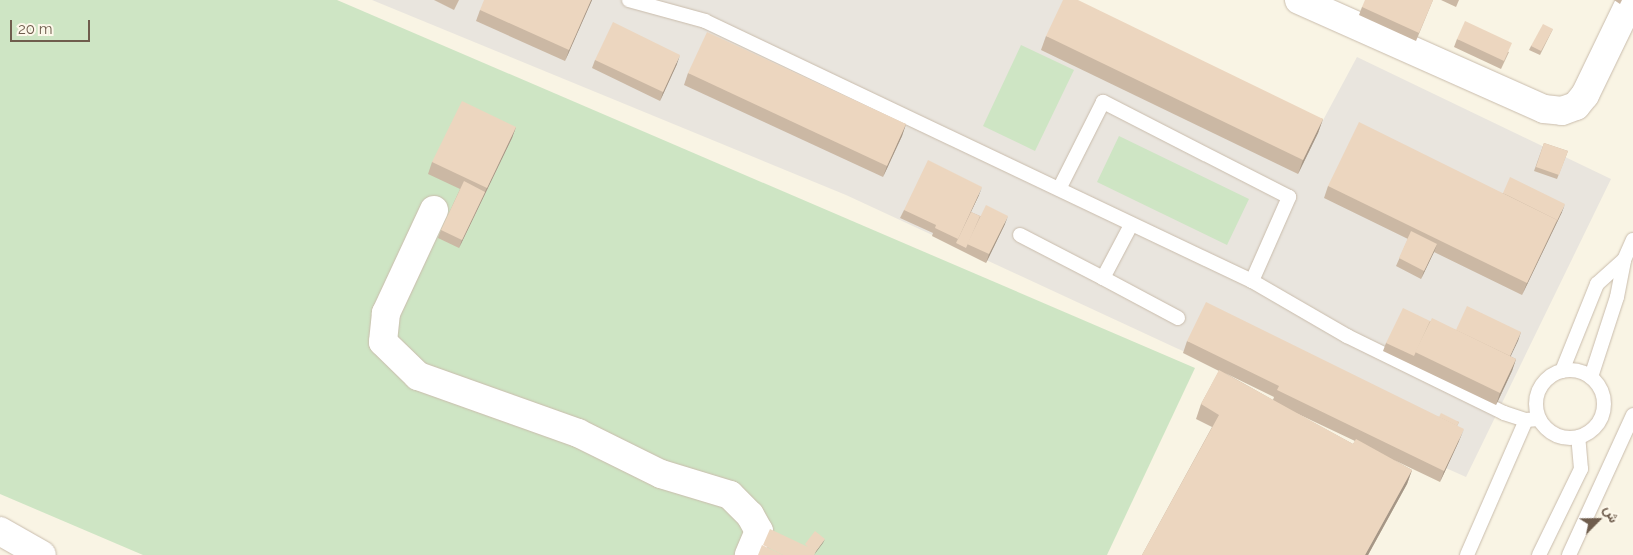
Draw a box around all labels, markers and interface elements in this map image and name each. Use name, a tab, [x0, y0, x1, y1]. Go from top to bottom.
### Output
scale bar	[12, 10, 92, 42]
text: 20 m	[18, 20, 53, 38]
north arrow	[1573, 495, 1623, 545]
text: ش	[1601, 503, 1622, 525]

